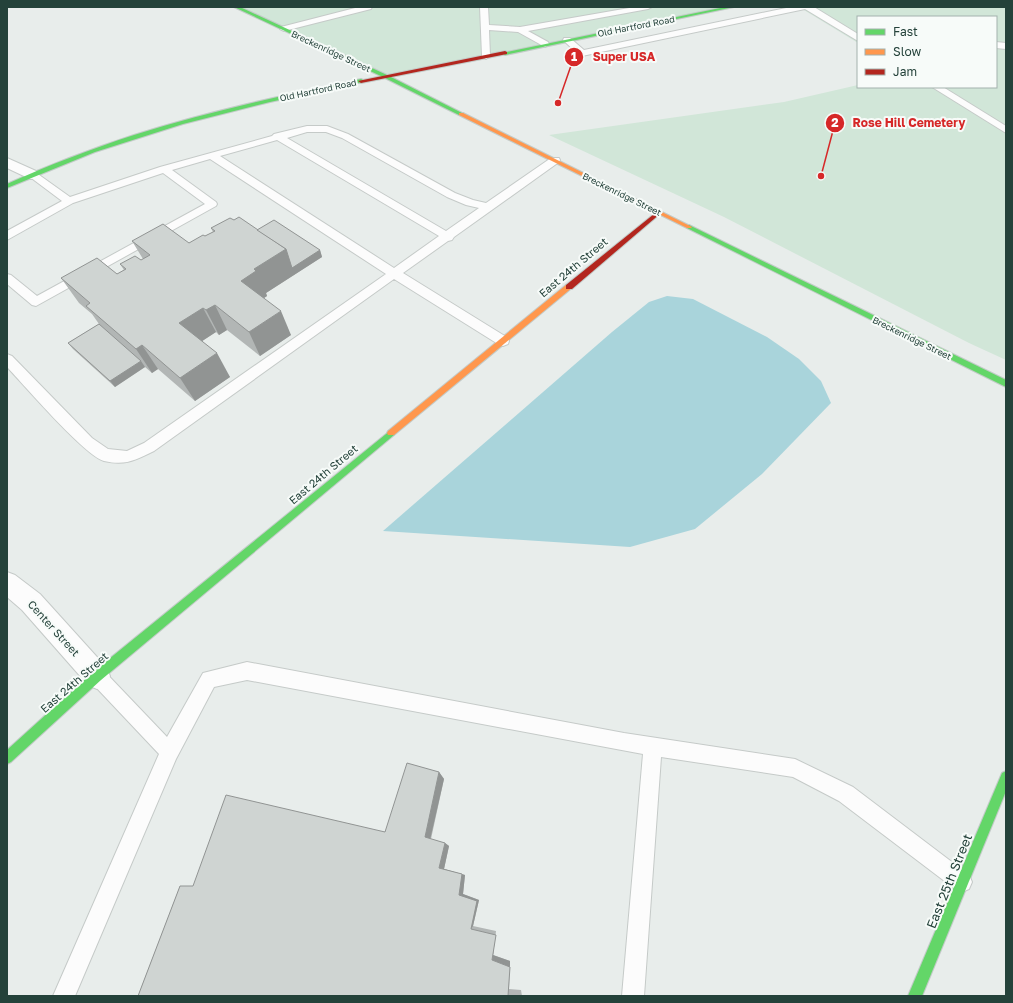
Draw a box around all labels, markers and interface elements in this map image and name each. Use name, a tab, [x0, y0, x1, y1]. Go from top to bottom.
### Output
street label: Old Hartford Road	[597, 13, 675, 39]
legend	[857, 16, 997, 88]
text: Fast	[893, 24, 918, 39]
street label: Breckenridge Street	[290, 28, 373, 74]
text: Slow	[893, 44, 921, 59]
callout: Super USA	[564, 45, 663, 69]
text: 1	[571, 49, 577, 64]
text: Super USA	[593, 49, 656, 64]
text: Jam	[893, 64, 917, 79]
street label: Old Hartford Road	[279, 76, 357, 104]
callout: Rose Hill Cemetery	[825, 111, 973, 135]
text: 2	[831, 115, 839, 130]
text: Rose Hill Cemetery	[853, 115, 966, 130]
street label: Breckenridge Street	[581, 170, 664, 218]
street label: East 24th Street	[536, 235, 610, 299]
street label: Breckenridge Street	[871, 314, 954, 362]
street label: East 24th Street	[286, 442, 360, 506]
street label: Center Street	[25, 597, 83, 659]
street label: East 24th Street	[38, 649, 110, 715]
street label: East 25th Street	[923, 831, 975, 931]

